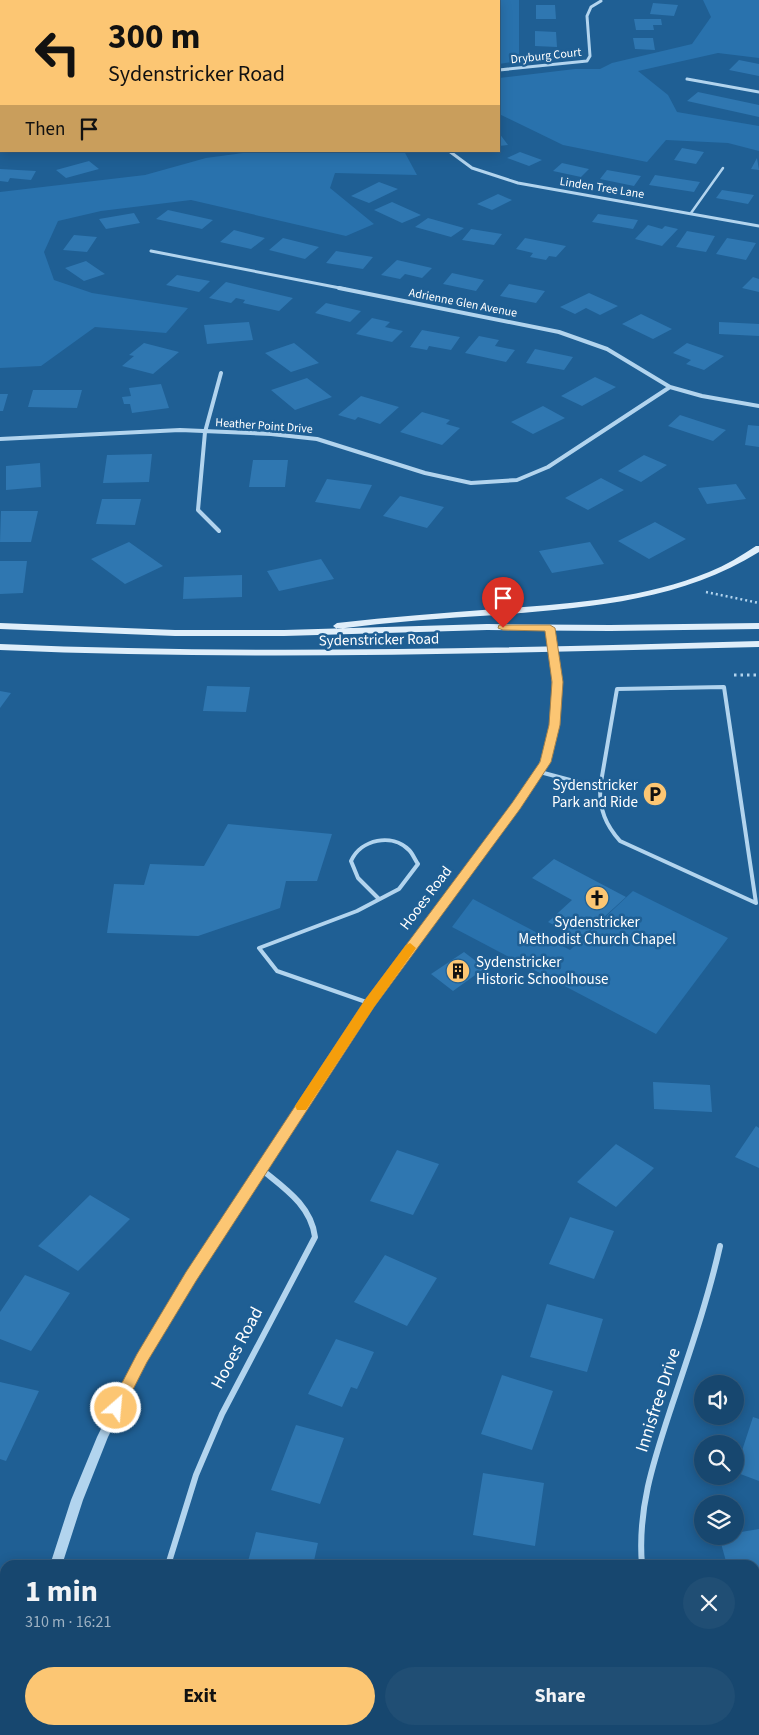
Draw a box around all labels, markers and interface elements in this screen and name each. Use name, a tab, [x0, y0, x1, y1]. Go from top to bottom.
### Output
text: 300 m	[108, 12, 200, 62]
icon: left	[25, 20, 90, 85]
street label: Dryburg Court	[510, 44, 582, 68]
text: Sydenstricker Road	[108, 58, 285, 90]
icon: arrive	[75, 115, 103, 143]
text: Then	[25, 116, 65, 143]
street label: Linden Tree Lane	[558, 173, 646, 203]
street label: Adrienne Glen Avenue	[407, 284, 519, 322]
street label: Heather Point Drive	[215, 414, 313, 438]
pin	[482, 577, 524, 628]
icon: arrive	[489, 584, 517, 612]
street label: Sydenstricker Road	[318, 628, 440, 652]
place label: Sydenstricker Park and Ride	[552, 775, 639, 813]
parking icon: Sydenstricker Park and Ride	[642, 781, 668, 807]
street label: Hooes Road	[395, 862, 457, 934]
church icon: Sydenstricker Methodist Church Chapel	[584, 885, 610, 911]
place label: Sydenstricker Methodist Church Chapel	[518, 912, 676, 950]
place label: Sydenstricker Historic Schoolhouse	[476, 952, 608, 990]
building icon: Sydenstricker Historic Schoolhouse	[445, 958, 471, 984]
street label: Hooes Road	[205, 1302, 269, 1394]
street label: Innisfree Drive	[629, 1345, 687, 1455]
map controls	[694, 1375, 744, 1545]
button: sound	[694, 1375, 744, 1425]
position arrow	[89, 1381, 141, 1433]
button: search	[694, 1435, 744, 1485]
button: layers	[694, 1495, 744, 1545]
text: 1 min	[25, 1570, 98, 1613]
button: close	[683, 1577, 735, 1629]
text: 310 m · 16:21	[25, 1611, 112, 1633]
button: Exit	[25, 1667, 375, 1725]
button: Share	[385, 1667, 735, 1725]

